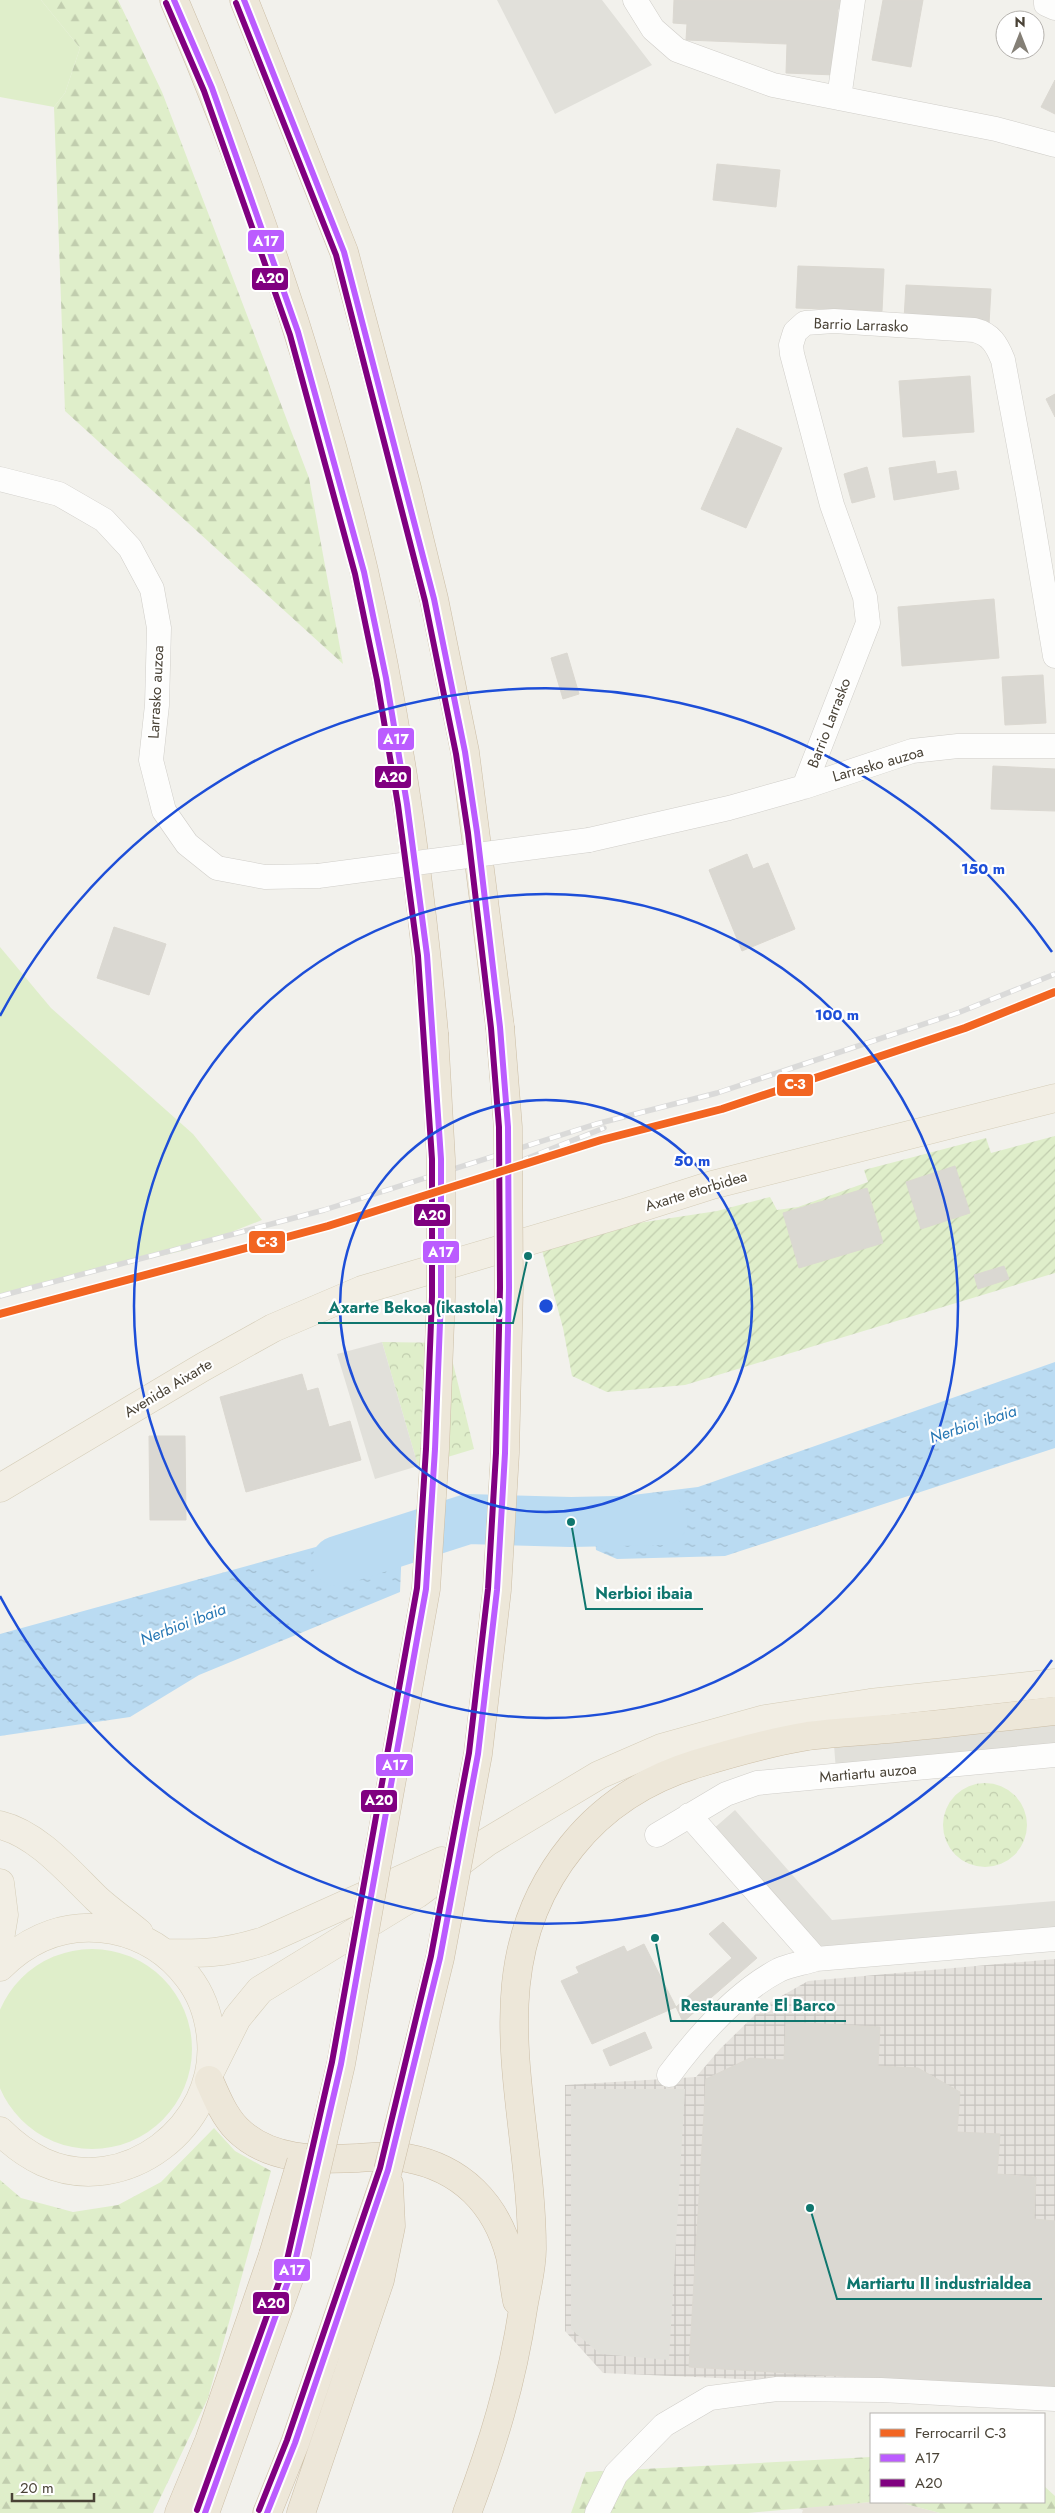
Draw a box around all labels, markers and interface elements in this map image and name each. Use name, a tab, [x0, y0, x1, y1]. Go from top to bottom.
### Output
north arrow	[995, 10, 1045, 60]
text: N	[1014, 12, 1026, 32]
line badge: A17	[247, 229, 285, 253]
text: A17	[252, 231, 279, 251]
line badge: A20	[251, 267, 289, 291]
text: A20	[255, 268, 284, 288]
street label: Barrio Larrasko	[813, 312, 909, 338]
street label: Larrasko auzoa	[143, 645, 169, 739]
street label: Barrio Larrasko	[802, 675, 856, 771]
line badge: A17	[377, 727, 415, 751]
text: A17	[382, 729, 409, 749]
street label: Larrasko auzoa	[830, 741, 926, 787]
line badge: A20	[374, 765, 412, 789]
text: A20	[378, 767, 407, 787]
text: 150 m	[961, 858, 1005, 880]
text: 100 m	[815, 1004, 859, 1026]
line badge: C-3	[776, 1073, 814, 1097]
text: C-3	[784, 1074, 806, 1094]
text: 50 m	[674, 1150, 710, 1172]
street label: Axarte etorbidea	[642, 1165, 750, 1217]
line badge: A20	[413, 1203, 451, 1227]
text: A20	[417, 1205, 446, 1225]
line badge: C-3	[248, 1230, 286, 1254]
text: C-3	[256, 1232, 278, 1252]
line badge: A17	[422, 1240, 460, 1264]
text: A17	[427, 1242, 454, 1262]
callout: Axarte Bekoa (ikastola)	[318, 1292, 513, 1323]
text: Axarte Bekoa (ikastola)	[328, 1296, 503, 1319]
centre of rings	[537, 1297, 555, 1315]
street label: Avenida Aixarte	[120, 1353, 216, 1423]
water label: Nerbioi ibaia	[927, 1399, 1020, 1449]
callout: Nerbioi ibaia	[586, 1578, 703, 1609]
text: Nerbioi ibaia	[595, 1582, 693, 1605]
water label: Nerbioi ibaia	[137, 1597, 229, 1651]
line badge: A17	[375, 1753, 414, 1777]
text: A17	[381, 1755, 408, 1775]
street label: Martiartu auzoa	[818, 1758, 918, 1788]
line badge: A20	[360, 1789, 398, 1813]
text: A20	[364, 1790, 393, 1810]
callout: Restaurante El Barco	[671, 1990, 846, 2021]
text: Restaurante El Barco	[681, 1994, 835, 2017]
line badge: A17	[273, 2258, 311, 2282]
text: A17	[278, 2260, 305, 2280]
callout: Martiartu II industrialdea	[837, 2268, 1042, 2299]
text: Martiartu II industrialdea	[847, 2272, 1031, 2295]
line badge: A20	[252, 2291, 290, 2315]
text: A20	[256, 2293, 285, 2313]
legend	[870, 2413, 1045, 2503]
text: Ferrocarril C-3	[915, 2422, 1006, 2444]
text: A17	[915, 2447, 940, 2469]
scale bar	[12, 2470, 95, 2502]
text: A20	[915, 2472, 942, 2494]
text: 20 m	[20, 2477, 54, 2499]

